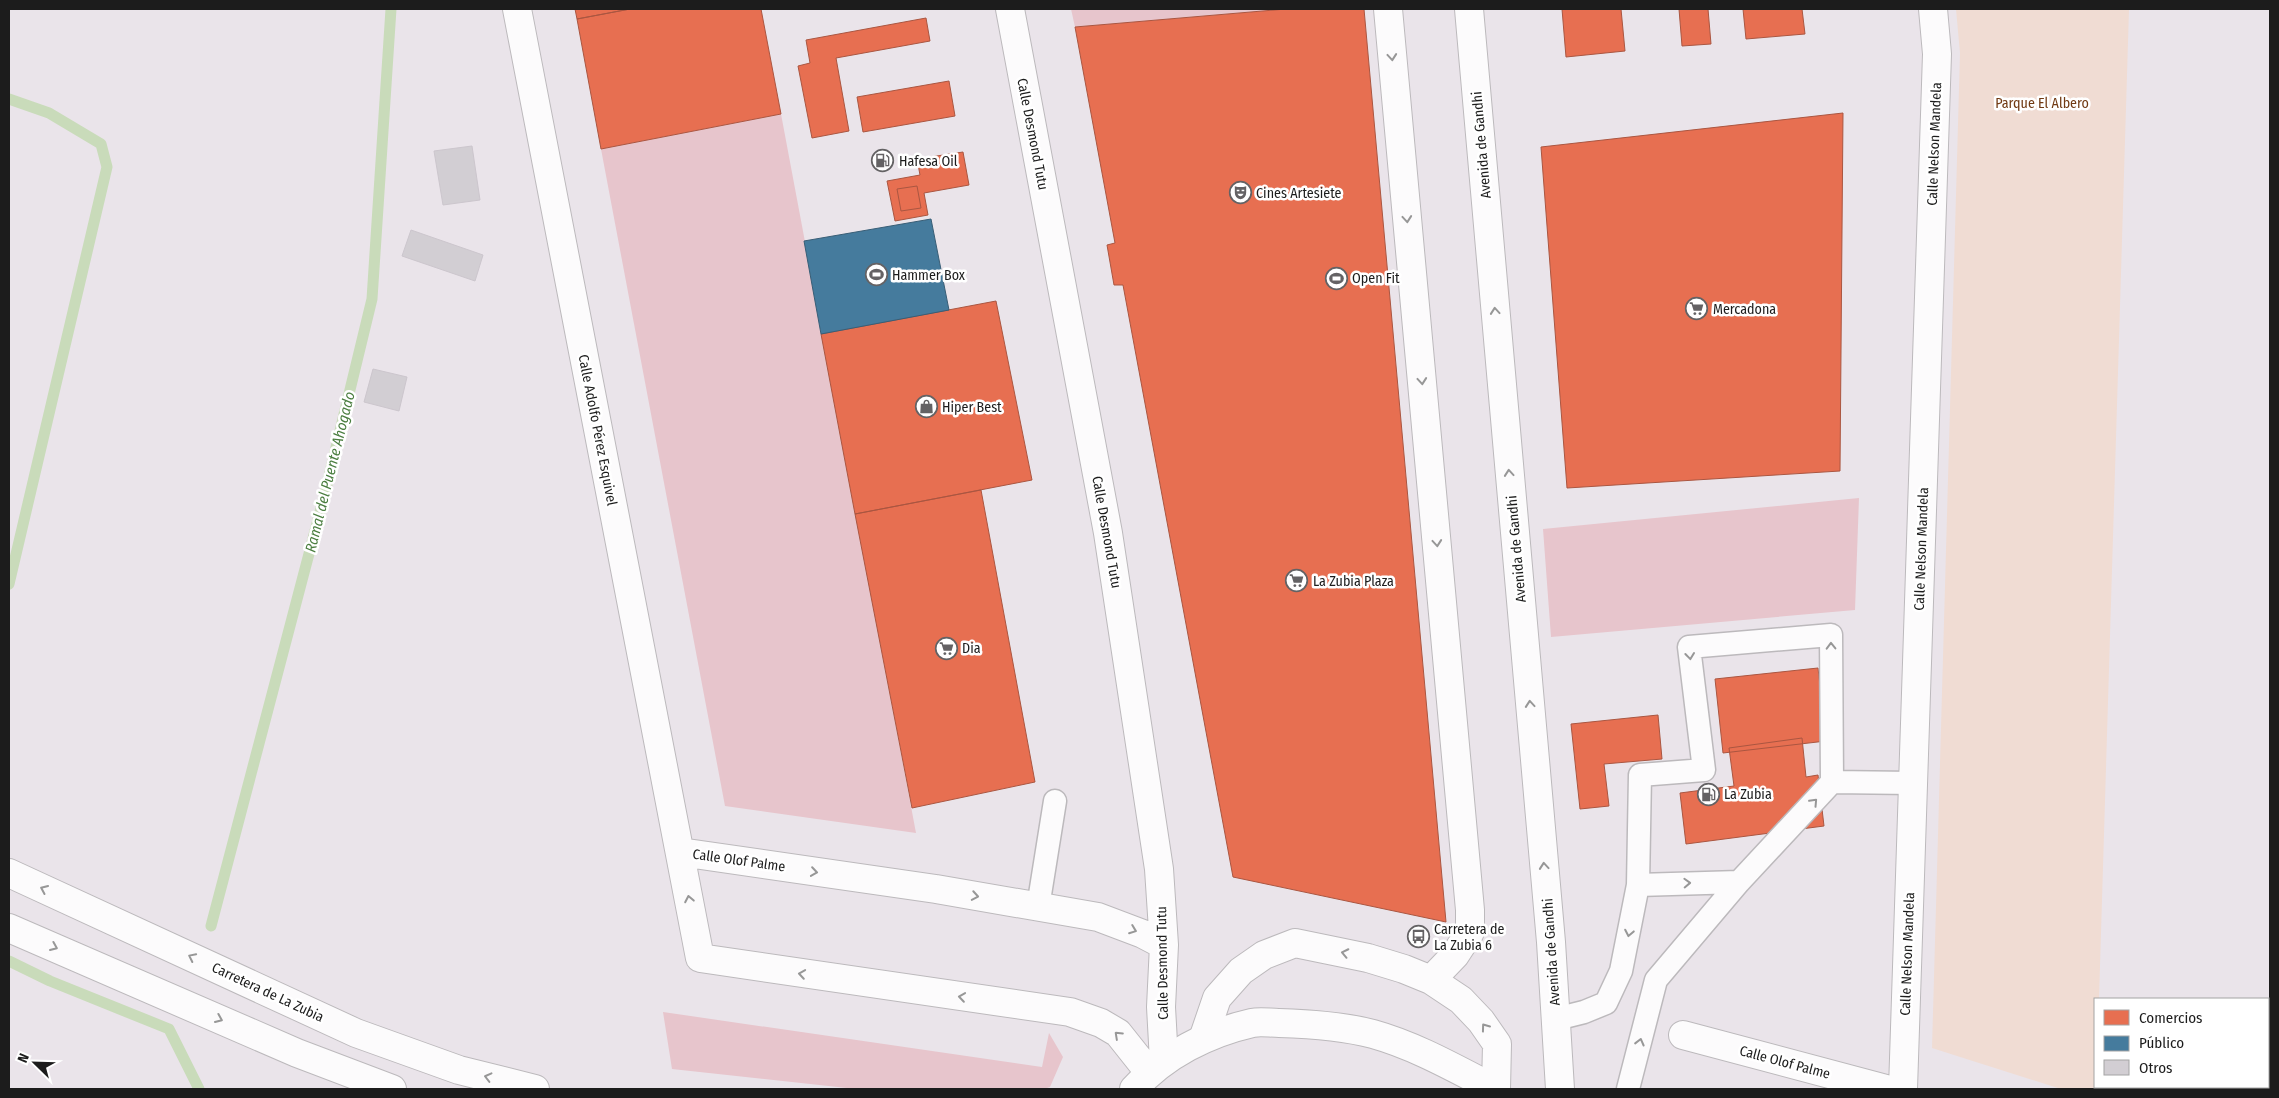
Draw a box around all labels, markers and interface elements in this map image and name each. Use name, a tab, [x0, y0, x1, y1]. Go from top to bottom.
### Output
one-way arrow	[1387, 54, 1398, 62]
street label: Calle Desmond Tutu	[1013, 77, 1052, 192]
street label: Calle Nelson Mandela	[1924, 82, 1945, 206]
street label: Avenida de Gandhi	[1468, 91, 1495, 199]
park label: Parque El Albero	[1995, 95, 2089, 112]
fuel station icon: Hafesa Oil	[871, 149, 895, 173]
place label: Hafesa Oil	[899, 153, 958, 170]
theatre icon: Cines Artesiete	[1228, 181, 1252, 205]
place label: Cines Artesiete	[1256, 185, 1342, 202]
one-way arrow	[1402, 215, 1413, 223]
sports icon: Hammer Box	[864, 263, 888, 287]
sports icon: Open Fit	[1324, 266, 1348, 290]
place label: Hammer Box	[892, 267, 966, 284]
place label: Open Fit	[1352, 270, 1400, 287]
supermarket icon: Mercadona	[1685, 297, 1709, 321]
place label: Mercadona	[1713, 301, 1776, 318]
one-way arrow	[1490, 306, 1501, 314]
street label: Calle Adolfo Pérez Esquivel	[575, 353, 621, 507]
one-way arrow	[1416, 377, 1427, 385]
water label: Ramal del Puente Ahogado	[301, 390, 359, 554]
shop icon: Hiper Best	[914, 395, 938, 419]
place label: Hiper Best	[942, 399, 1002, 416]
one-way arrow	[1504, 468, 1515, 476]
street label: Calle Desmond Tutu	[1088, 475, 1125, 590]
street label: Calle Nelson Mandela	[1911, 487, 1932, 611]
street label: Avenida de Gandhi	[1503, 495, 1530, 603]
one-way arrow	[1431, 539, 1442, 547]
supermarket icon: La Zubia Plaza	[1285, 569, 1309, 593]
place label: La Zubia Plaza	[1313, 573, 1394, 590]
supermarket icon: Dia	[934, 636, 958, 660]
place label: Dia	[962, 640, 981, 657]
one-way arrow	[1826, 642, 1836, 650]
one-way arrow	[1684, 652, 1695, 660]
one-way arrow	[1524, 700, 1535, 708]
fuel station icon: La Zubia	[1696, 782, 1720, 806]
place label: La Zubia	[1724, 786, 1772, 803]
one-way arrow	[1808, 798, 1817, 807]
street label: Calle Olof Palme	[692, 846, 786, 875]
one-way arrow	[1539, 862, 1550, 870]
one-way arrow	[810, 866, 819, 876]
one-way arrow	[1683, 878, 1691, 889]
one-way arrow	[40, 885, 49, 896]
one-way arrow	[971, 891, 979, 901]
street label: Calle Nelson Mandela	[1897, 892, 1918, 1016]
one-way arrow	[684, 895, 695, 904]
street label: Avenida de Gandhi	[1539, 898, 1564, 1006]
street label: Calle Desmond Tutu	[1153, 906, 1172, 1020]
place label: Carretera de La Zubia 6	[1434, 921, 1505, 954]
one-way arrow	[1129, 925, 1137, 935]
bus stop icon: Carretera de La Zubia 6	[1406, 925, 1430, 949]
one-way arrow	[1624, 928, 1634, 937]
one-way arrow	[49, 942, 57, 952]
one-way arrow	[1341, 949, 1350, 959]
one-way arrow	[188, 953, 197, 963]
street label: Carretera de La Zubia	[209, 959, 327, 1026]
one-way arrow	[797, 969, 806, 979]
one-way arrow	[958, 992, 966, 1003]
legend	[2094, 998, 2269, 1088]
text: Comercios	[2139, 1009, 2202, 1027]
one-way arrow	[214, 1012, 223, 1023]
one-way arrow	[1482, 1023, 1491, 1033]
one-way arrow	[1115, 1031, 1124, 1040]
text: Público	[2139, 1034, 2184, 1052]
north arrow	[10, 1038, 60, 1088]
one-way arrow	[1634, 1038, 1645, 1047]
street label: Calle Olof Palme	[1738, 1042, 1832, 1083]
text: N	[14, 1051, 33, 1065]
text: Otros	[2139, 1059, 2172, 1077]
one-way arrow	[484, 1073, 492, 1083]

